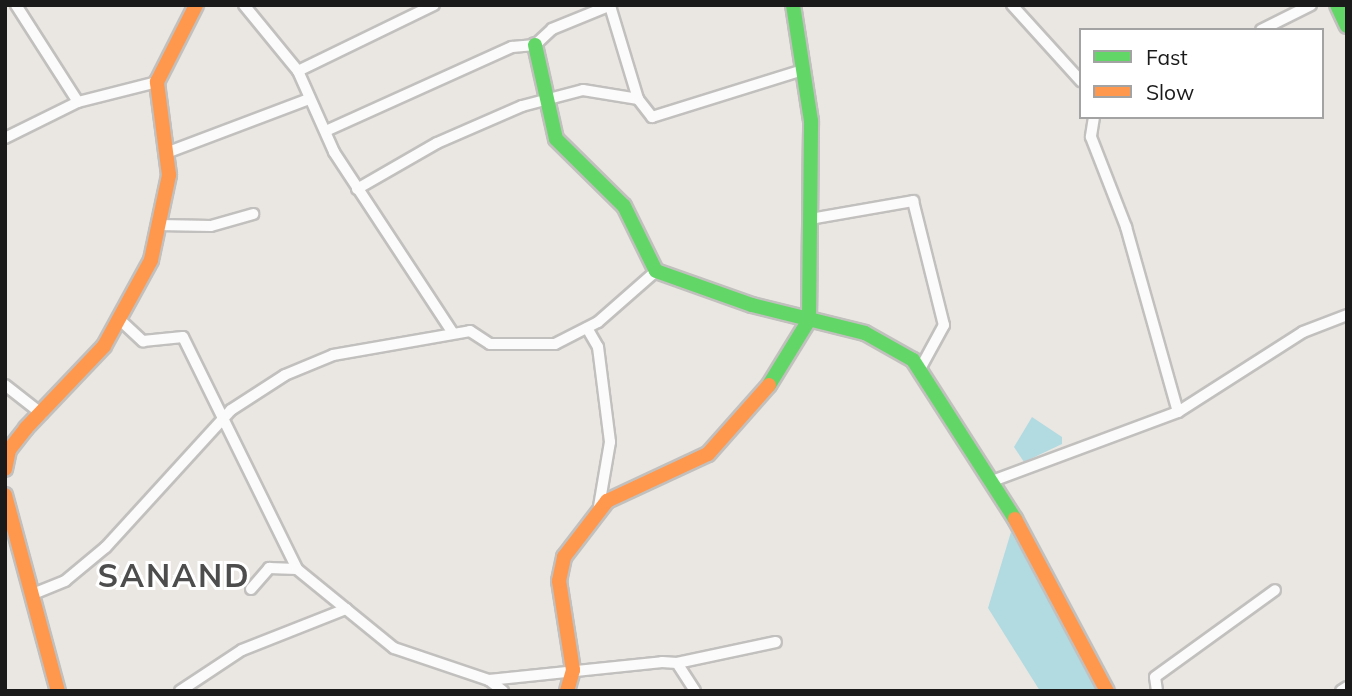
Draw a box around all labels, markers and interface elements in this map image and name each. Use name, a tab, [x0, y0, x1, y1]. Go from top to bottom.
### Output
legend	[1079, 28, 1324, 119]
text: Fast	[1146, 44, 1188, 70]
text: Slow	[1146, 79, 1194, 105]
district label: SANAND	[98, 556, 250, 594]

